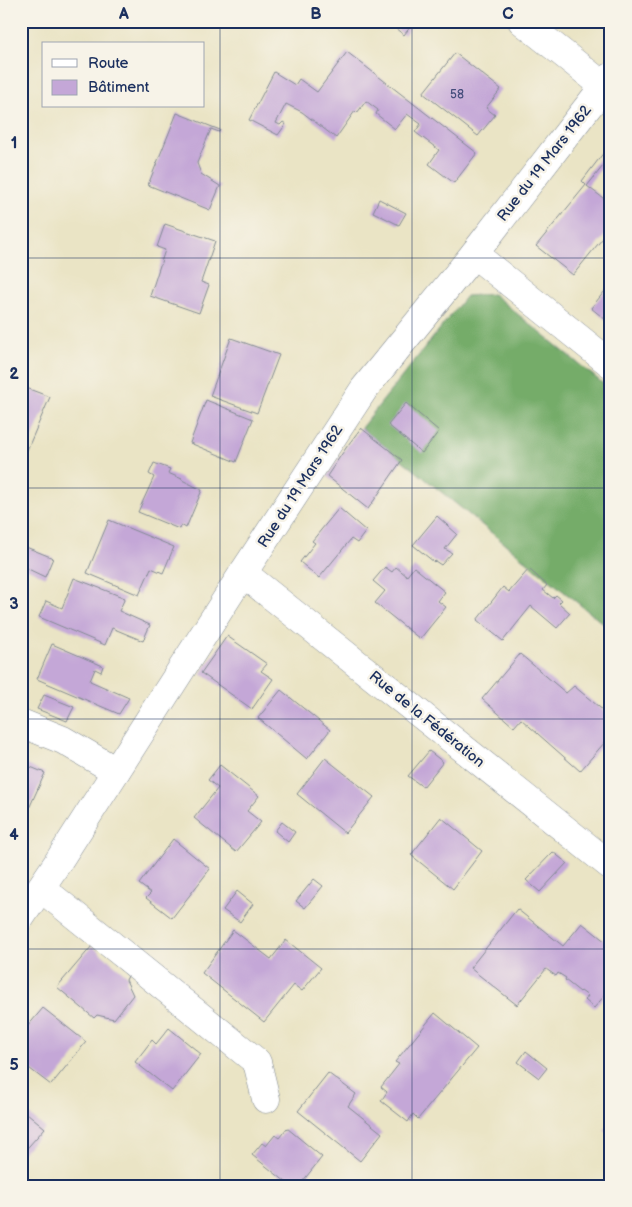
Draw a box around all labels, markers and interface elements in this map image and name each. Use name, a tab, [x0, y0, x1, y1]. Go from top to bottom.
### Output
text: A	[118, 5, 129, 24]
text: B	[310, 5, 322, 24]
text: C	[502, 5, 514, 24]
legend	[42, 42, 205, 108]
text: Route	[88, 54, 129, 73]
text: Bâtiment	[88, 78, 150, 97]
house number: 58	[450, 87, 464, 102]
street label: Rue du 19 Mars 1962	[493, 101, 596, 225]
text: 1	[11, 134, 17, 153]
text: 2	[9, 365, 19, 384]
street label: Rue du 19 Mars 1962	[254, 421, 347, 551]
text: 3	[9, 595, 19, 614]
street label: Rue de la Fédération	[365, 667, 488, 772]
text: 4	[9, 826, 19, 845]
text: 5	[9, 1056, 19, 1075]

